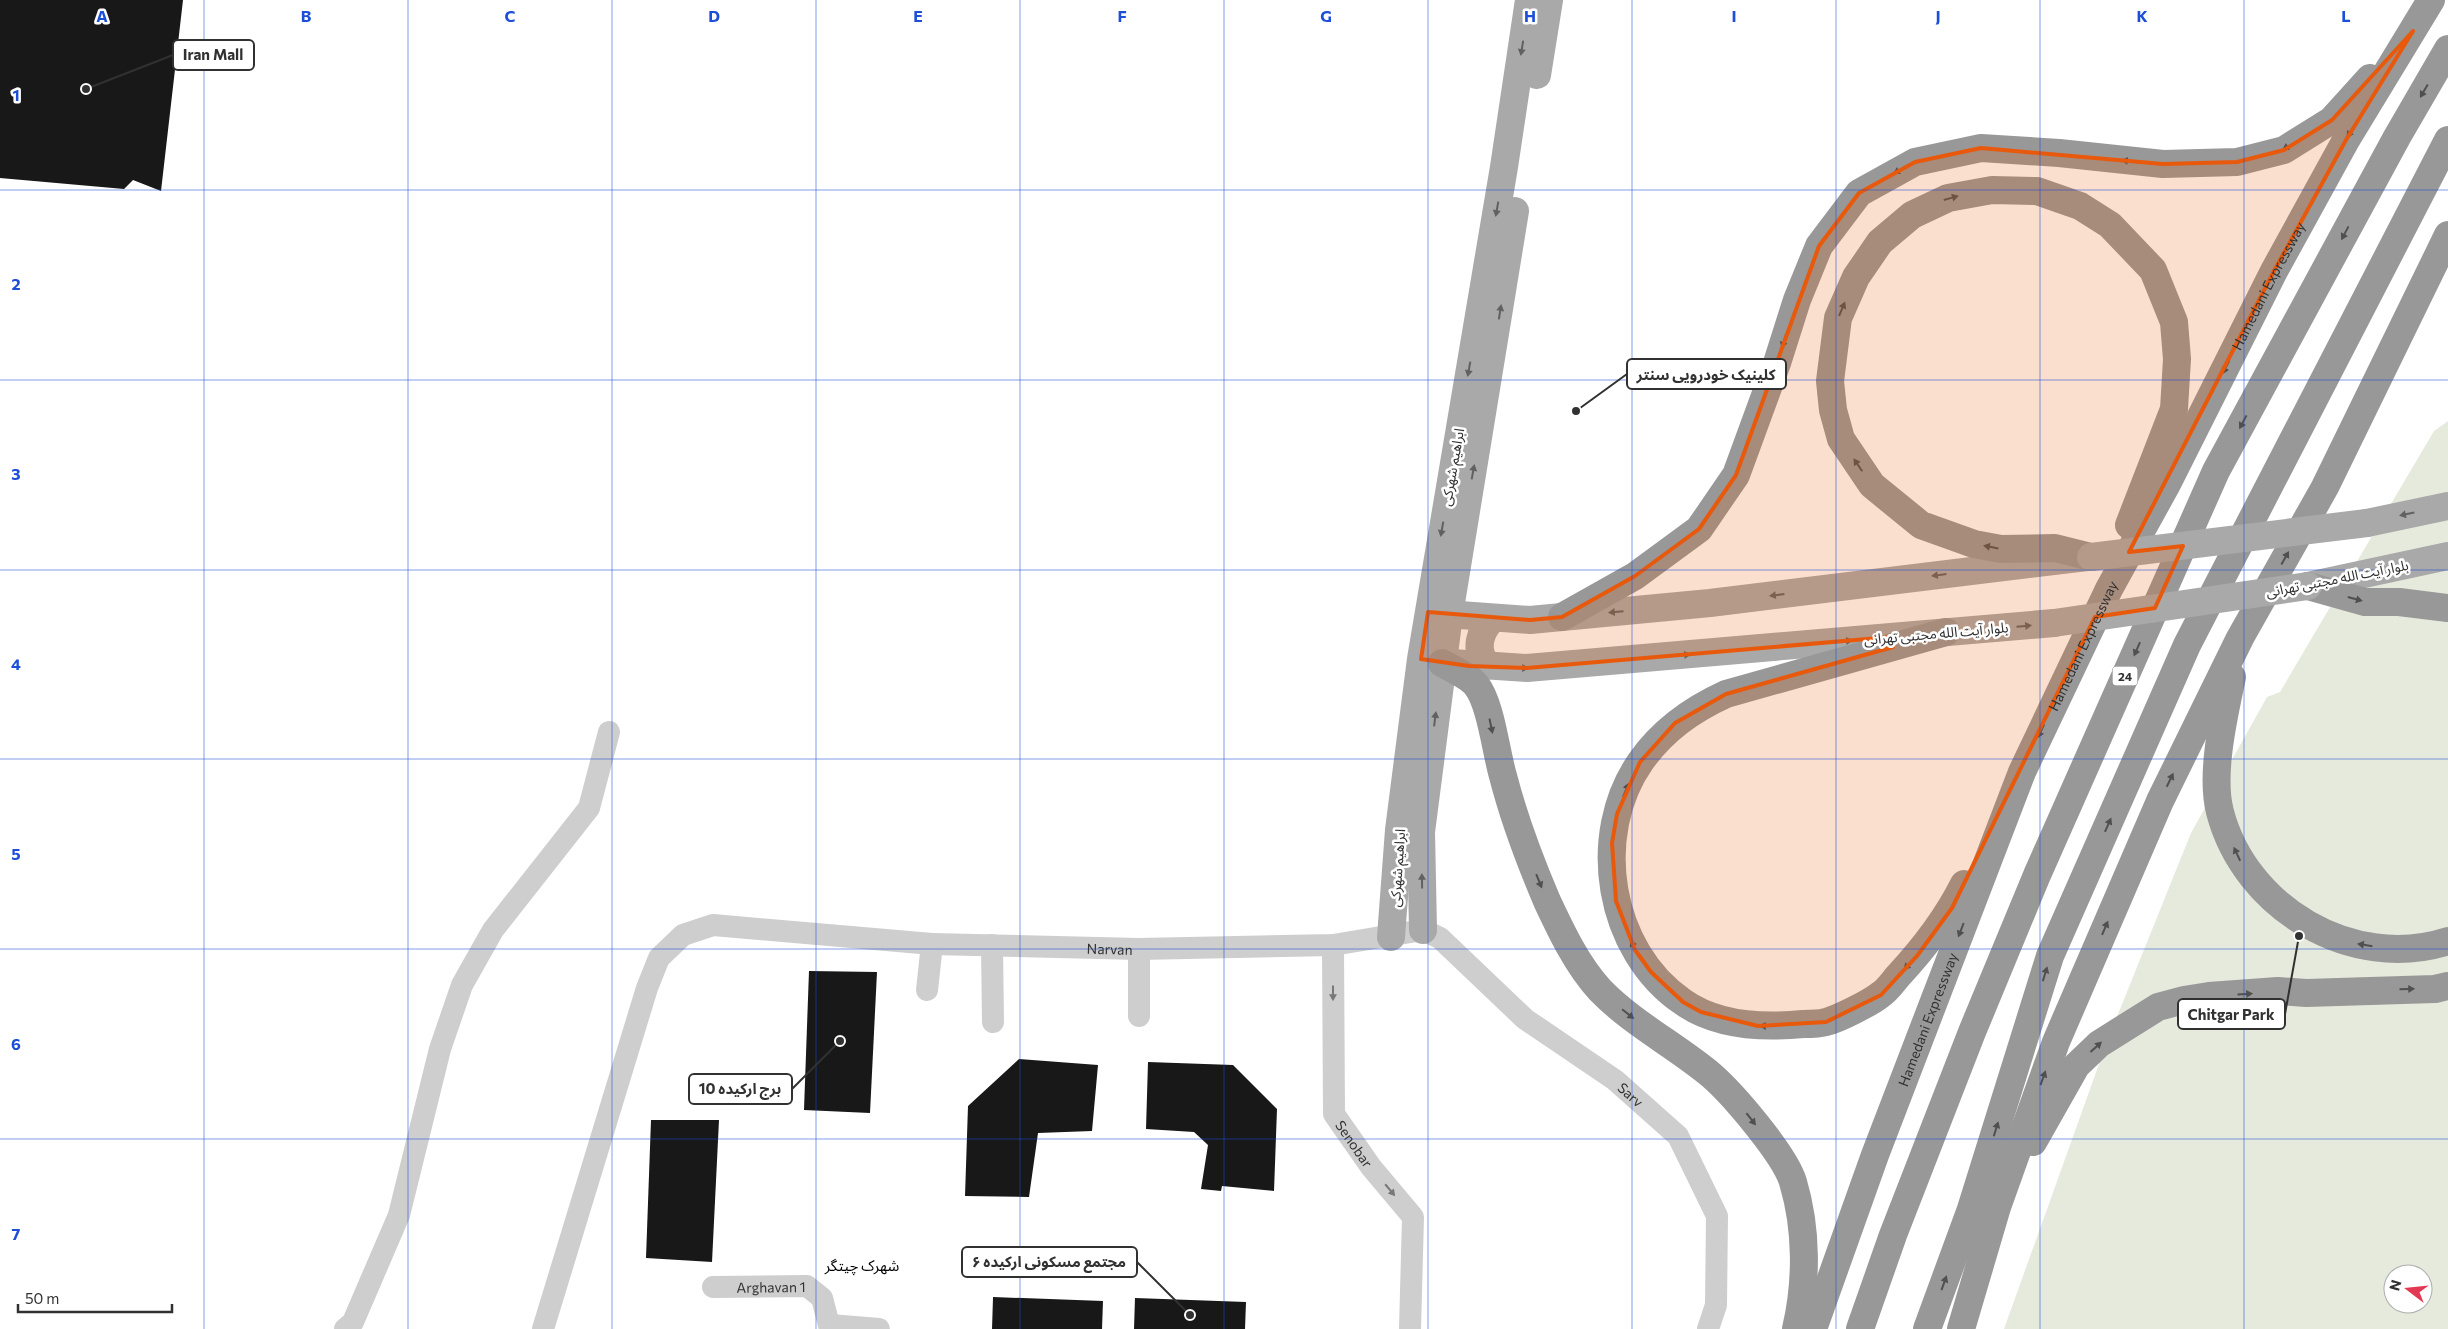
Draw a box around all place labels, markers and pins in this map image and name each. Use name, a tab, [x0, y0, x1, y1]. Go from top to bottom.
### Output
callout: Iran Mall	[173, 40, 254, 70]
callout: کلینیک خودرویی سنتر	[1627, 359, 1786, 389]
callout: Chitgar Park	[2178, 999, 2285, 1029]
callout: برج ارکیده 10	[689, 1074, 792, 1104]
callout: مجتمع مسکونی ارکیده ۶	[962, 1247, 1137, 1277]

